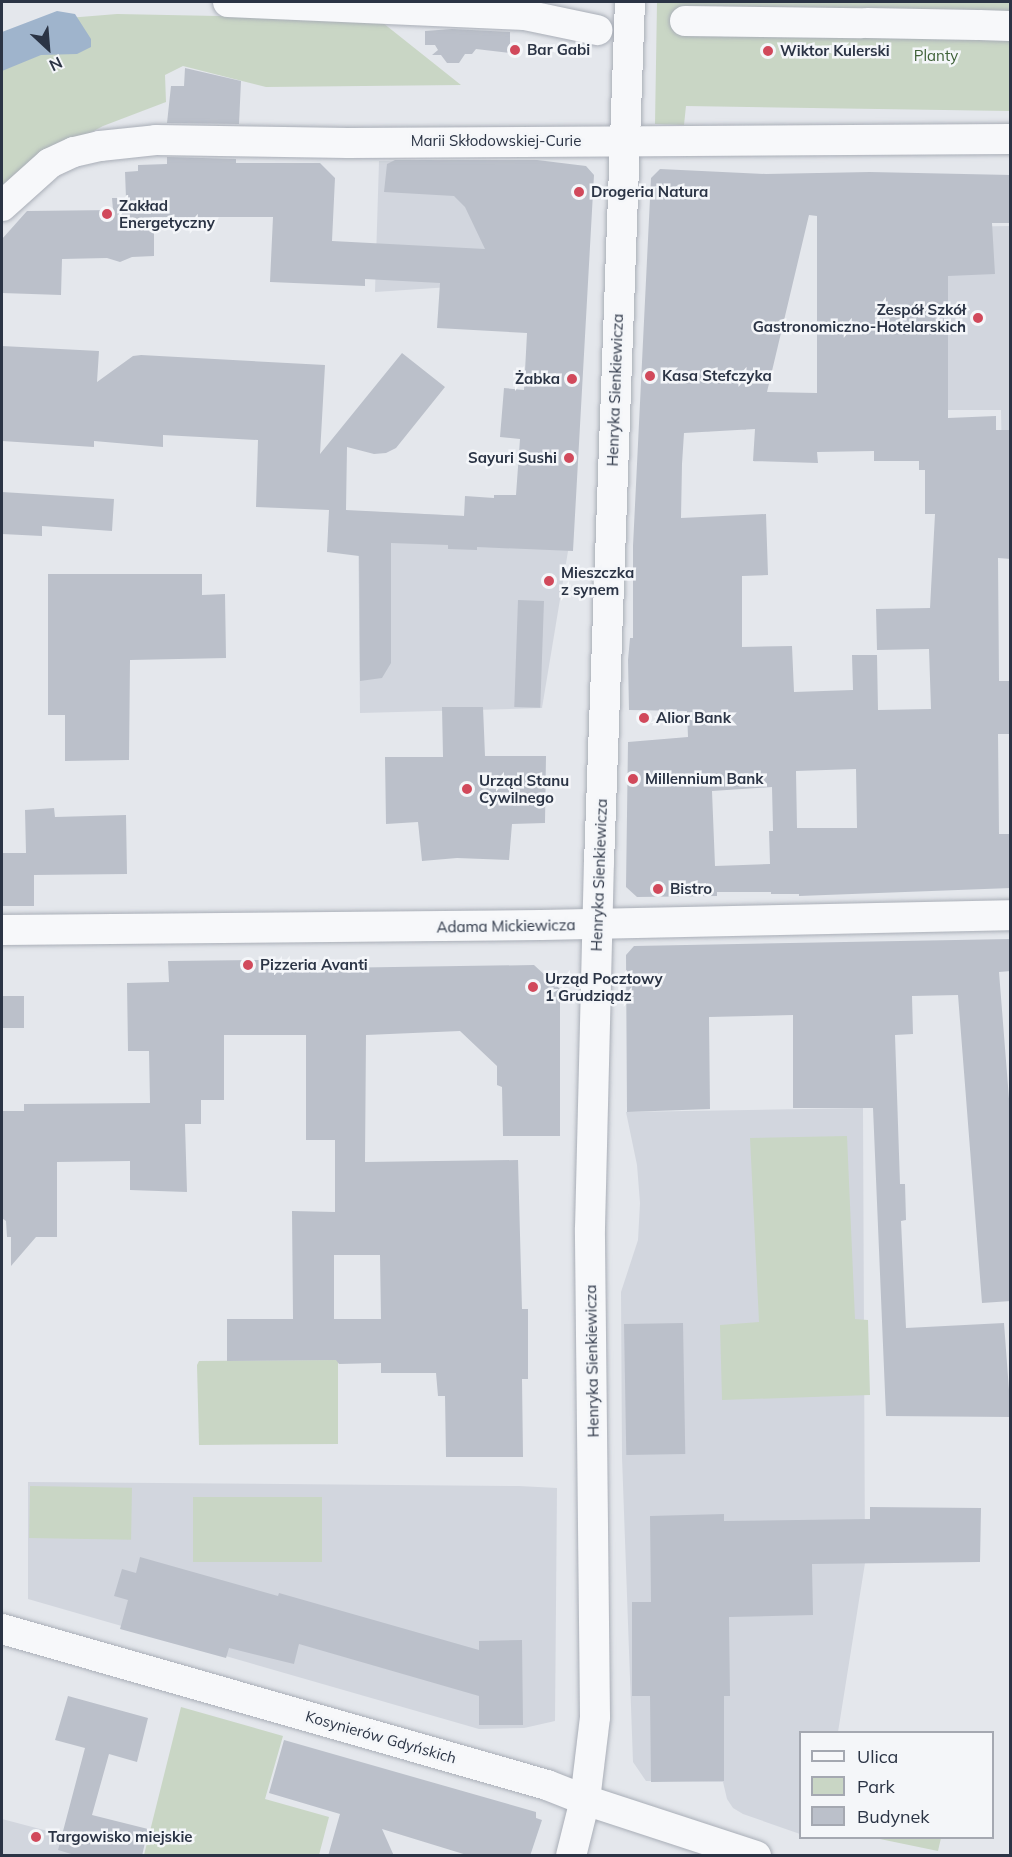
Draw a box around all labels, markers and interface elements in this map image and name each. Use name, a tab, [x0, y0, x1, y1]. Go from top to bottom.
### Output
north arrow	[18, 18, 78, 78]
place label: Bar Gabi	[527, 41, 590, 59]
place label: Wiktor Kulerski	[780, 42, 890, 60]
marker: Bar Gabi	[508, 43, 522, 57]
marker: Wiktor Kulerski	[761, 44, 775, 58]
park label: Planty	[914, 47, 958, 65]
text: N	[46, 53, 66, 76]
street label: Marii Skłodowskiej-Curie	[411, 132, 581, 150]
place label: Drogeria Natura	[591, 183, 708, 201]
marker: Drogeria Natura	[572, 185, 586, 199]
place label: Zakład Energetyczny	[119, 196, 215, 231]
marker: Zakład Energetyczny	[100, 207, 114, 221]
place label: Zespół Szkół Gastronomiczno-Hotelarskich	[753, 300, 966, 335]
marker: Zespół Szkół Gastronomiczno-Hotelarskich	[971, 311, 985, 325]
street label: Henryka Sienkiewicza	[603, 313, 627, 467]
place label: Kasa Stefczyka	[662, 367, 772, 385]
marker: Kasa Stefczyka	[643, 369, 657, 383]
place label: Żabka	[515, 370, 560, 388]
marker: Żabka	[565, 372, 579, 386]
place label: Sayuri Sushi	[468, 449, 557, 467]
marker: Sayuri Sushi	[562, 451, 576, 465]
place label: Mieszczka z synem	[561, 563, 634, 598]
marker: Mieszczka z synem	[542, 574, 556, 588]
place label: Alior Bank	[656, 709, 731, 727]
marker: Alior Bank	[637, 711, 651, 725]
place label: Millennium Bank	[645, 770, 764, 788]
place label: Urząd Stanu Cywilnego	[479, 771, 569, 806]
marker: Millennium Bank	[626, 772, 640, 786]
marker: Urząd Stanu Cywilnego	[460, 782, 474, 796]
street label: Henryka Sienkiewicza	[587, 798, 611, 952]
place label: Bistro	[670, 880, 712, 898]
marker: Bistro	[651, 882, 665, 896]
street label: Adama Mickiewicza	[436, 916, 576, 936]
place label: Pizzeria Avanti	[260, 956, 368, 974]
marker: Pizzeria Avanti	[241, 958, 255, 972]
place label: Urząd Pocztowy 1 Grudziądz	[545, 969, 663, 1004]
marker: Urząd Pocztowy 1 Grudziądz	[526, 980, 540, 994]
street label: Henryka Sienkiewicza	[582, 1284, 602, 1438]
street label: Kosynierów Gdyńskich	[303, 1707, 459, 1767]
legend	[799, 1731, 994, 1839]
text: Ulica	[857, 1745, 898, 1768]
text: Park	[857, 1775, 895, 1798]
text: Budynek	[857, 1805, 930, 1828]
place label: Targowisko miejskie	[48, 1828, 193, 1846]
marker: Targowisko miejskie	[29, 1830, 43, 1844]

